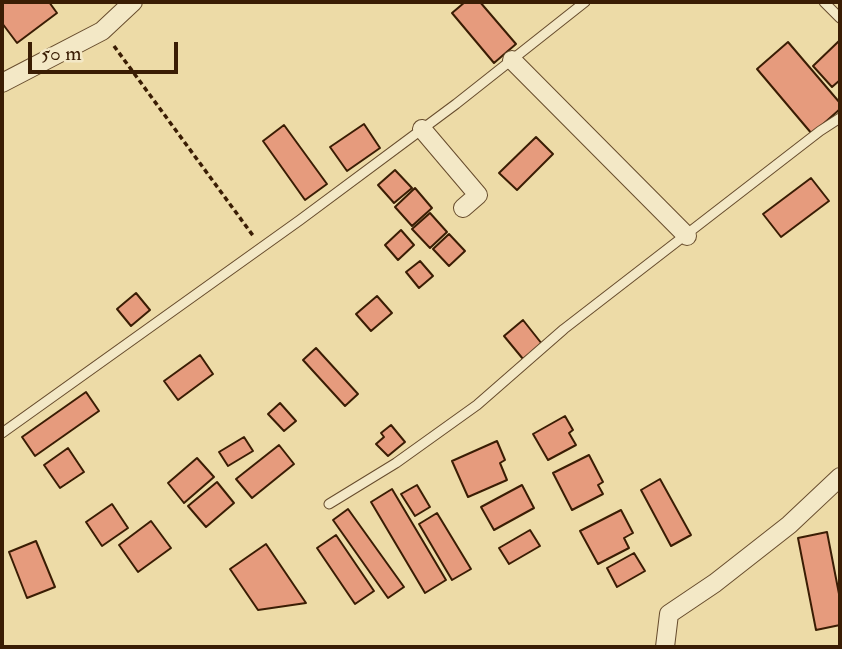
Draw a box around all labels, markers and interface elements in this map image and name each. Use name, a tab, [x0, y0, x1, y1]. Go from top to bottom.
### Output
scale bar	[32, 28, 182, 72]
text: 50 m	[41, 40, 82, 67]

